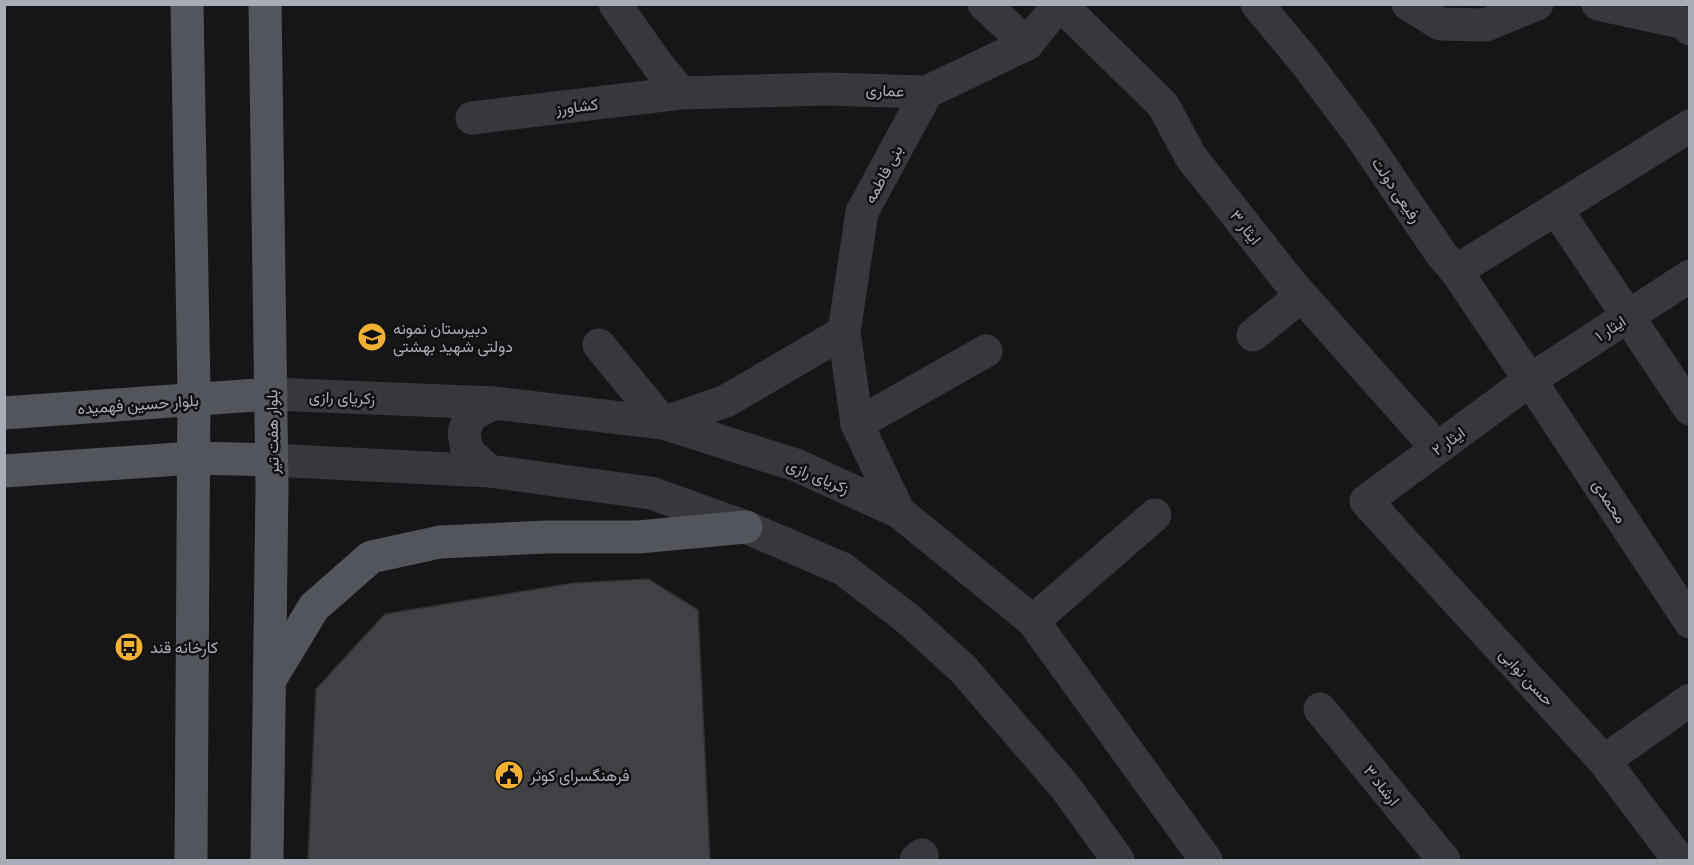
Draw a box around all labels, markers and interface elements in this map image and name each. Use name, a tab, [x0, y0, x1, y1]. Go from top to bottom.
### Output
street label: عماری	[865, 78, 905, 102]
street label: کشاورز	[554, 92, 599, 120]
street label: بنی فاطمه	[858, 141, 908, 207]
street label: رفیعی دولت	[1367, 153, 1427, 227]
street label: ایثار ۳	[1225, 205, 1267, 249]
street label: ۱ ایثار	[1590, 310, 1630, 346]
place label: دبیرستان نمونه دولتی شهید بهشتی	[393, 317, 513, 357]
school or university icon: دبیرستان نمونه دولتی شهید بهشتی	[356, 321, 388, 353]
street label: زکریای رازی	[309, 385, 375, 409]
street label: بلوار حسین فهمیده	[77, 389, 199, 419]
street label: بلوار هفت تیر	[260, 389, 284, 476]
street label: ایثار ۲	[1427, 421, 1469, 461]
street label: زکریای رازی	[783, 453, 853, 499]
street label: محمدی	[1588, 475, 1632, 527]
bus stop icon: کارخانه قند	[113, 631, 145, 663]
place label: کارخانه قند	[150, 636, 218, 658]
street label: حسن نوابی	[1495, 643, 1560, 711]
public building icon: فرهنگسرای کوثر	[493, 759, 525, 791]
street label: ارشاد ۳	[1359, 760, 1405, 810]
place label: فرهنگسرای کوثر	[529, 764, 629, 786]

